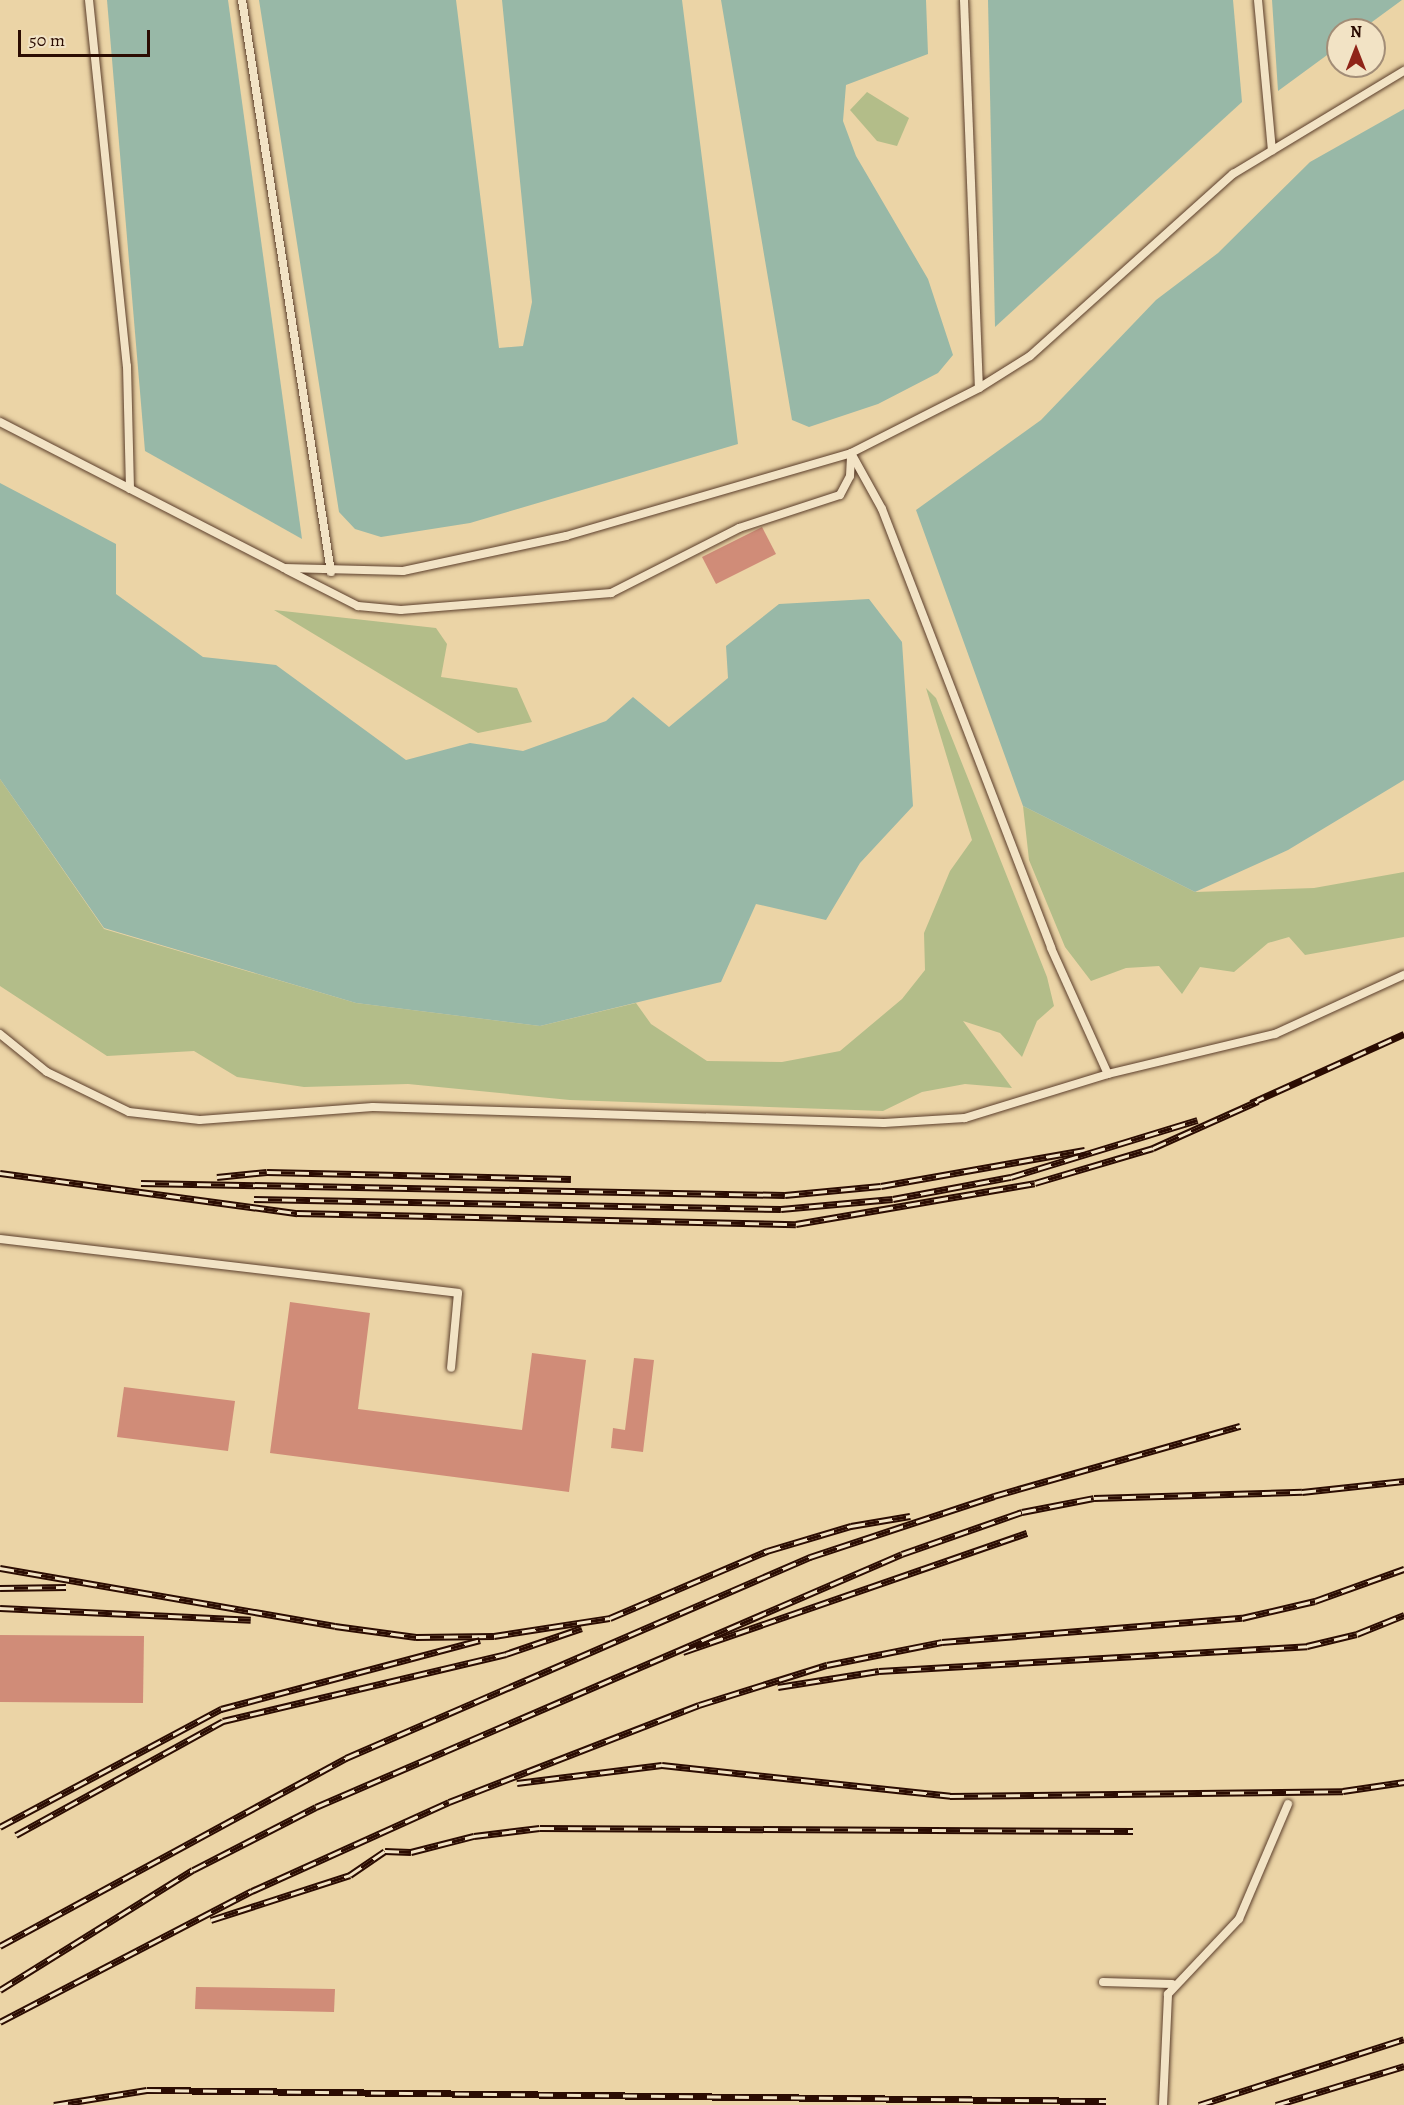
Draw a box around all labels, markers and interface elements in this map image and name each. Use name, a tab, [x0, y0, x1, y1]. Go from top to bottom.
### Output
scale bar	[21, 18, 153, 56]
north arrow	[1326, 18, 1386, 78]
text: N	[1350, 21, 1362, 43]
text: 50 m	[29, 28, 65, 52]

